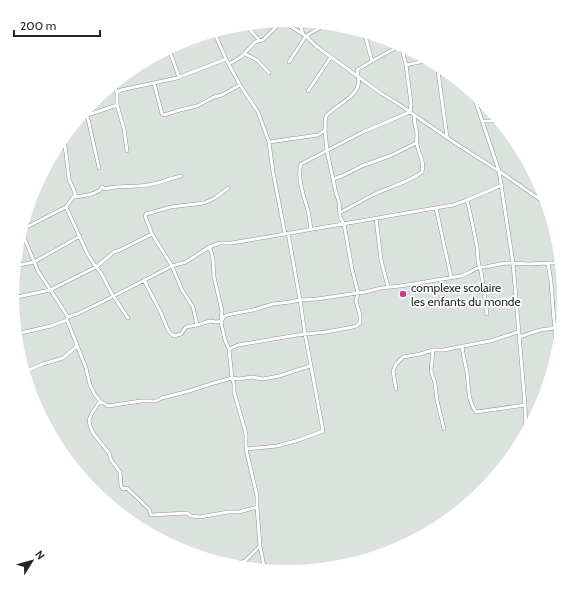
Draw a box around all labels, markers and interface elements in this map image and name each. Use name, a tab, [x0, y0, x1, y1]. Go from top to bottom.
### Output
scale bar	[14, 12, 100, 38]
text: 200 m	[20, 18, 56, 33]
place label: complexe scolaire les enfants du monde	[411, 280, 521, 309]
marker: complexe scolaire les enfants du monde	[398, 289, 408, 299]
north arrow	[12, 541, 52, 581]
text: N	[32, 548, 48, 562]

